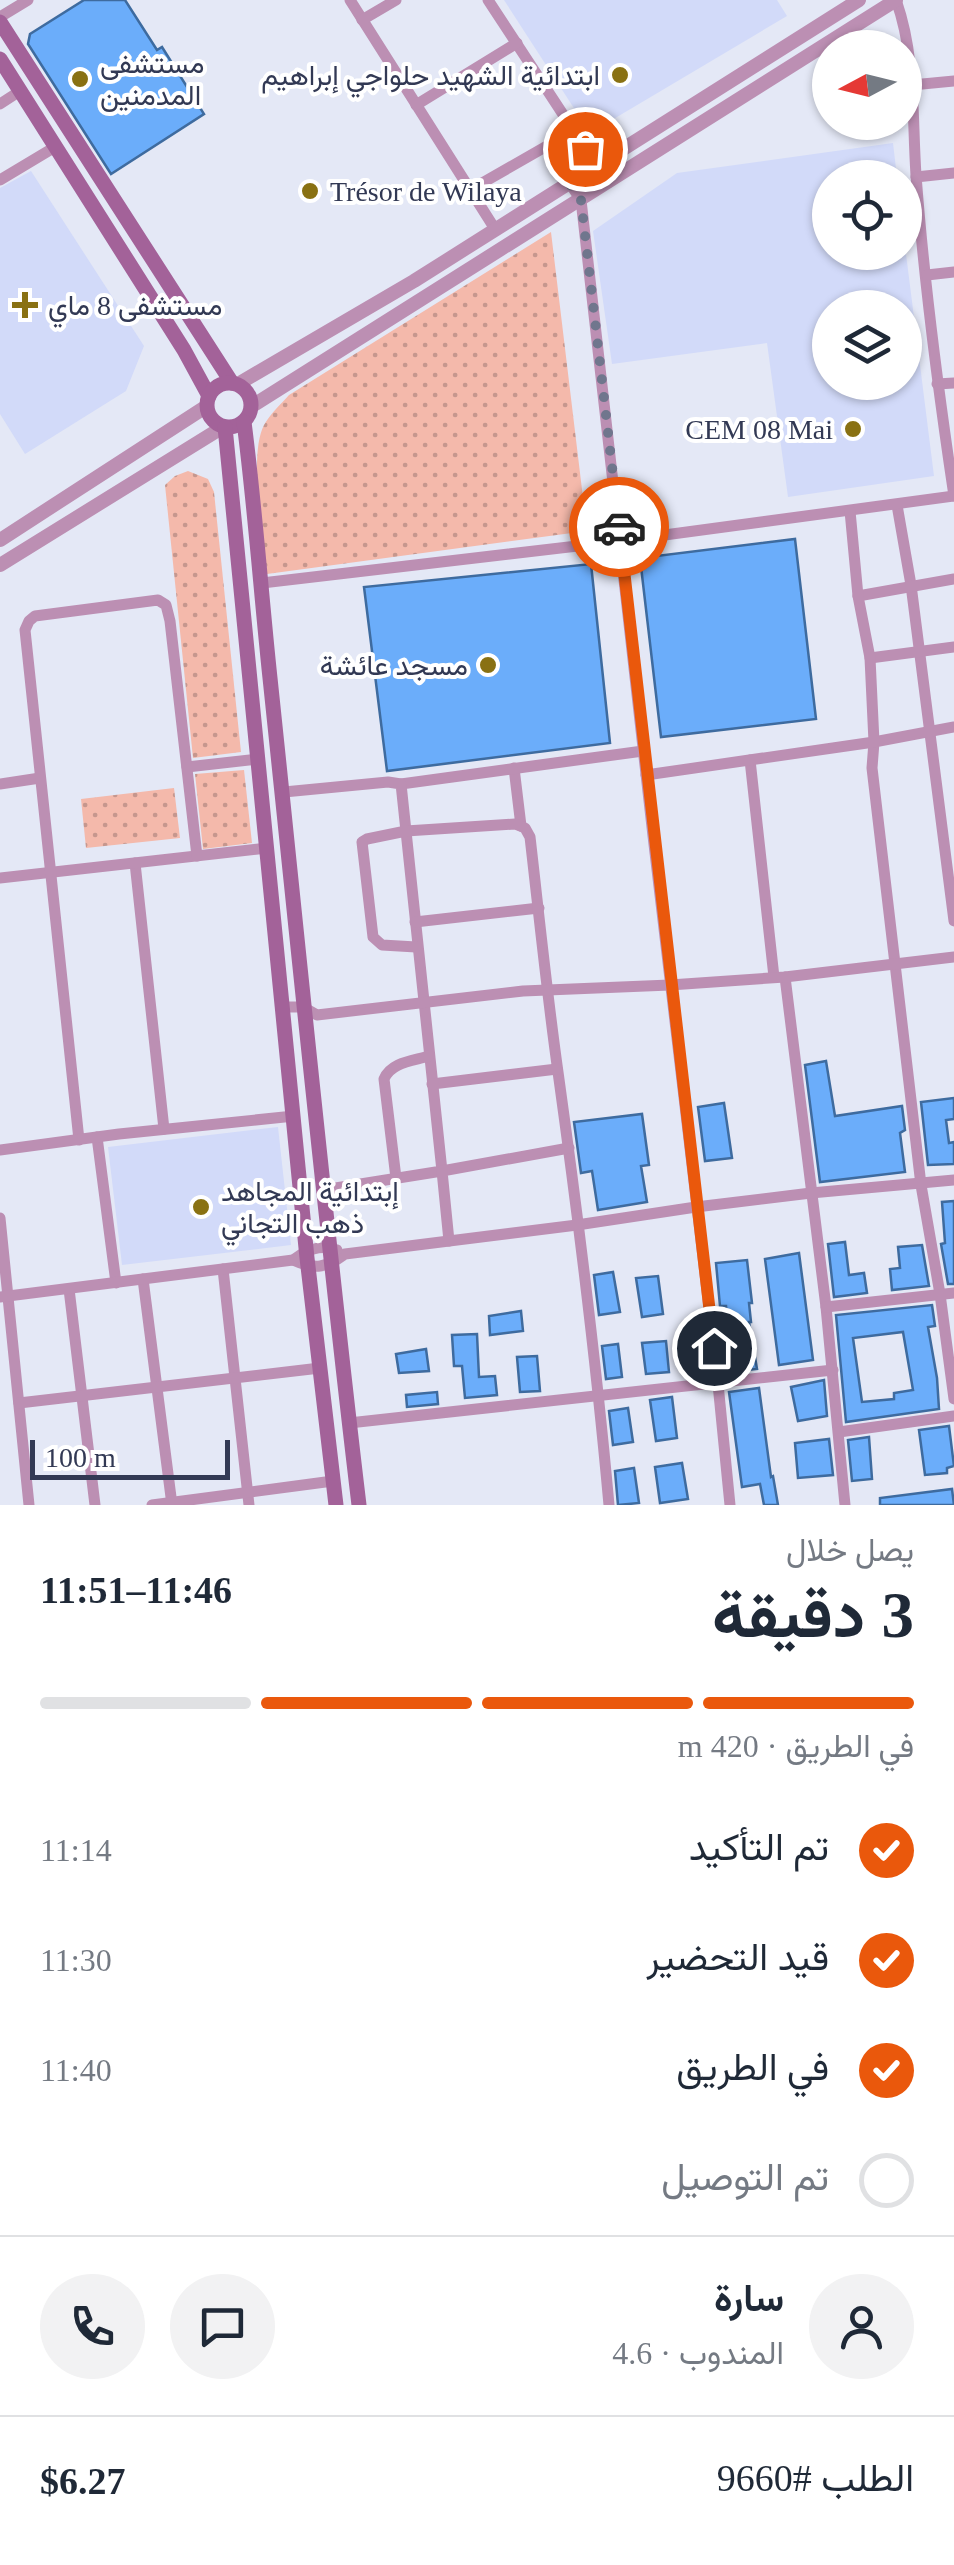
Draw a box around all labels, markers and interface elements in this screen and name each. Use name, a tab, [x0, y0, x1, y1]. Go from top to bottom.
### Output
north arrow	[812, 30, 922, 140]
map controls	[812, 30, 922, 400]
place label: مستشفى المدمنين	[100, 48, 204, 112]
place label: ابتدائية الشهيد حلواجي إبراهيم	[261, 60, 600, 98]
marker: ابتدائية الشهيد حلواجي إبراهيم	[609, 64, 631, 86]
marker: مستشفى المدمنين	[69, 68, 91, 90]
pin	[543, 107, 628, 192]
icon: bag	[558, 122, 613, 177]
button: locate	[812, 160, 922, 270]
place label: Trésor de Wilaya	[330, 176, 522, 207]
marker: Trésor de Wilaya	[299, 180, 321, 202]
place label: مستشفى 8 ماي	[48, 290, 222, 328]
button: layers	[812, 290, 922, 400]
marker: مستشفى 8 ماي	[12, 292, 38, 318]
place label: CEM 08 Mai	[685, 414, 833, 445]
marker: CEM 08 Mai	[842, 418, 864, 440]
courier	[569, 477, 669, 577]
icon: car	[592, 500, 647, 555]
place label: مسجد عائشة	[320, 650, 468, 682]
marker: مسجد عائشة	[477, 654, 499, 676]
place label: إبتدائية المجاهد ذهب التجاني	[221, 1176, 399, 1246]
marker: إبتدائية المجاهد ذهب التجاني	[190, 1196, 212, 1218]
pin	[672, 1306, 757, 1391]
icon: home	[687, 1321, 742, 1376]
scale bar	[30, 1435, 230, 1480]
text: 100 m	[45, 1442, 116, 1473]
text: يصل خلال	[786, 1532, 914, 1568]
text: 11:46–11:51	[40, 1569, 232, 1611]
text: 3 دقيقة	[712, 1579, 914, 1651]
text: في الطريق · 420 m	[678, 1728, 914, 1764]
icon: check	[859, 1823, 914, 1878]
text: تم التأكيد	[689, 1826, 829, 1868]
text: 11:14	[40, 1832, 112, 1868]
icon: check	[859, 1933, 914, 1988]
text: قيد التحضير	[646, 1936, 829, 1978]
text: 11:30	[40, 1942, 112, 1978]
icon: check	[859, 2043, 914, 2098]
text: في الطريق	[676, 2046, 829, 2088]
text: 11:40	[40, 2052, 112, 2088]
text: تم التوصيل	[661, 2156, 829, 2198]
button: phone	[40, 2274, 145, 2379]
button: chat	[170, 2274, 275, 2379]
button: person	[809, 2274, 914, 2379]
text: سارة	[714, 2277, 784, 2319]
text: المندوب · 4.6	[612, 2335, 784, 2371]
text: الطلب #9660	[717, 2457, 914, 2499]
text: $6.27	[40, 2460, 126, 2502]

